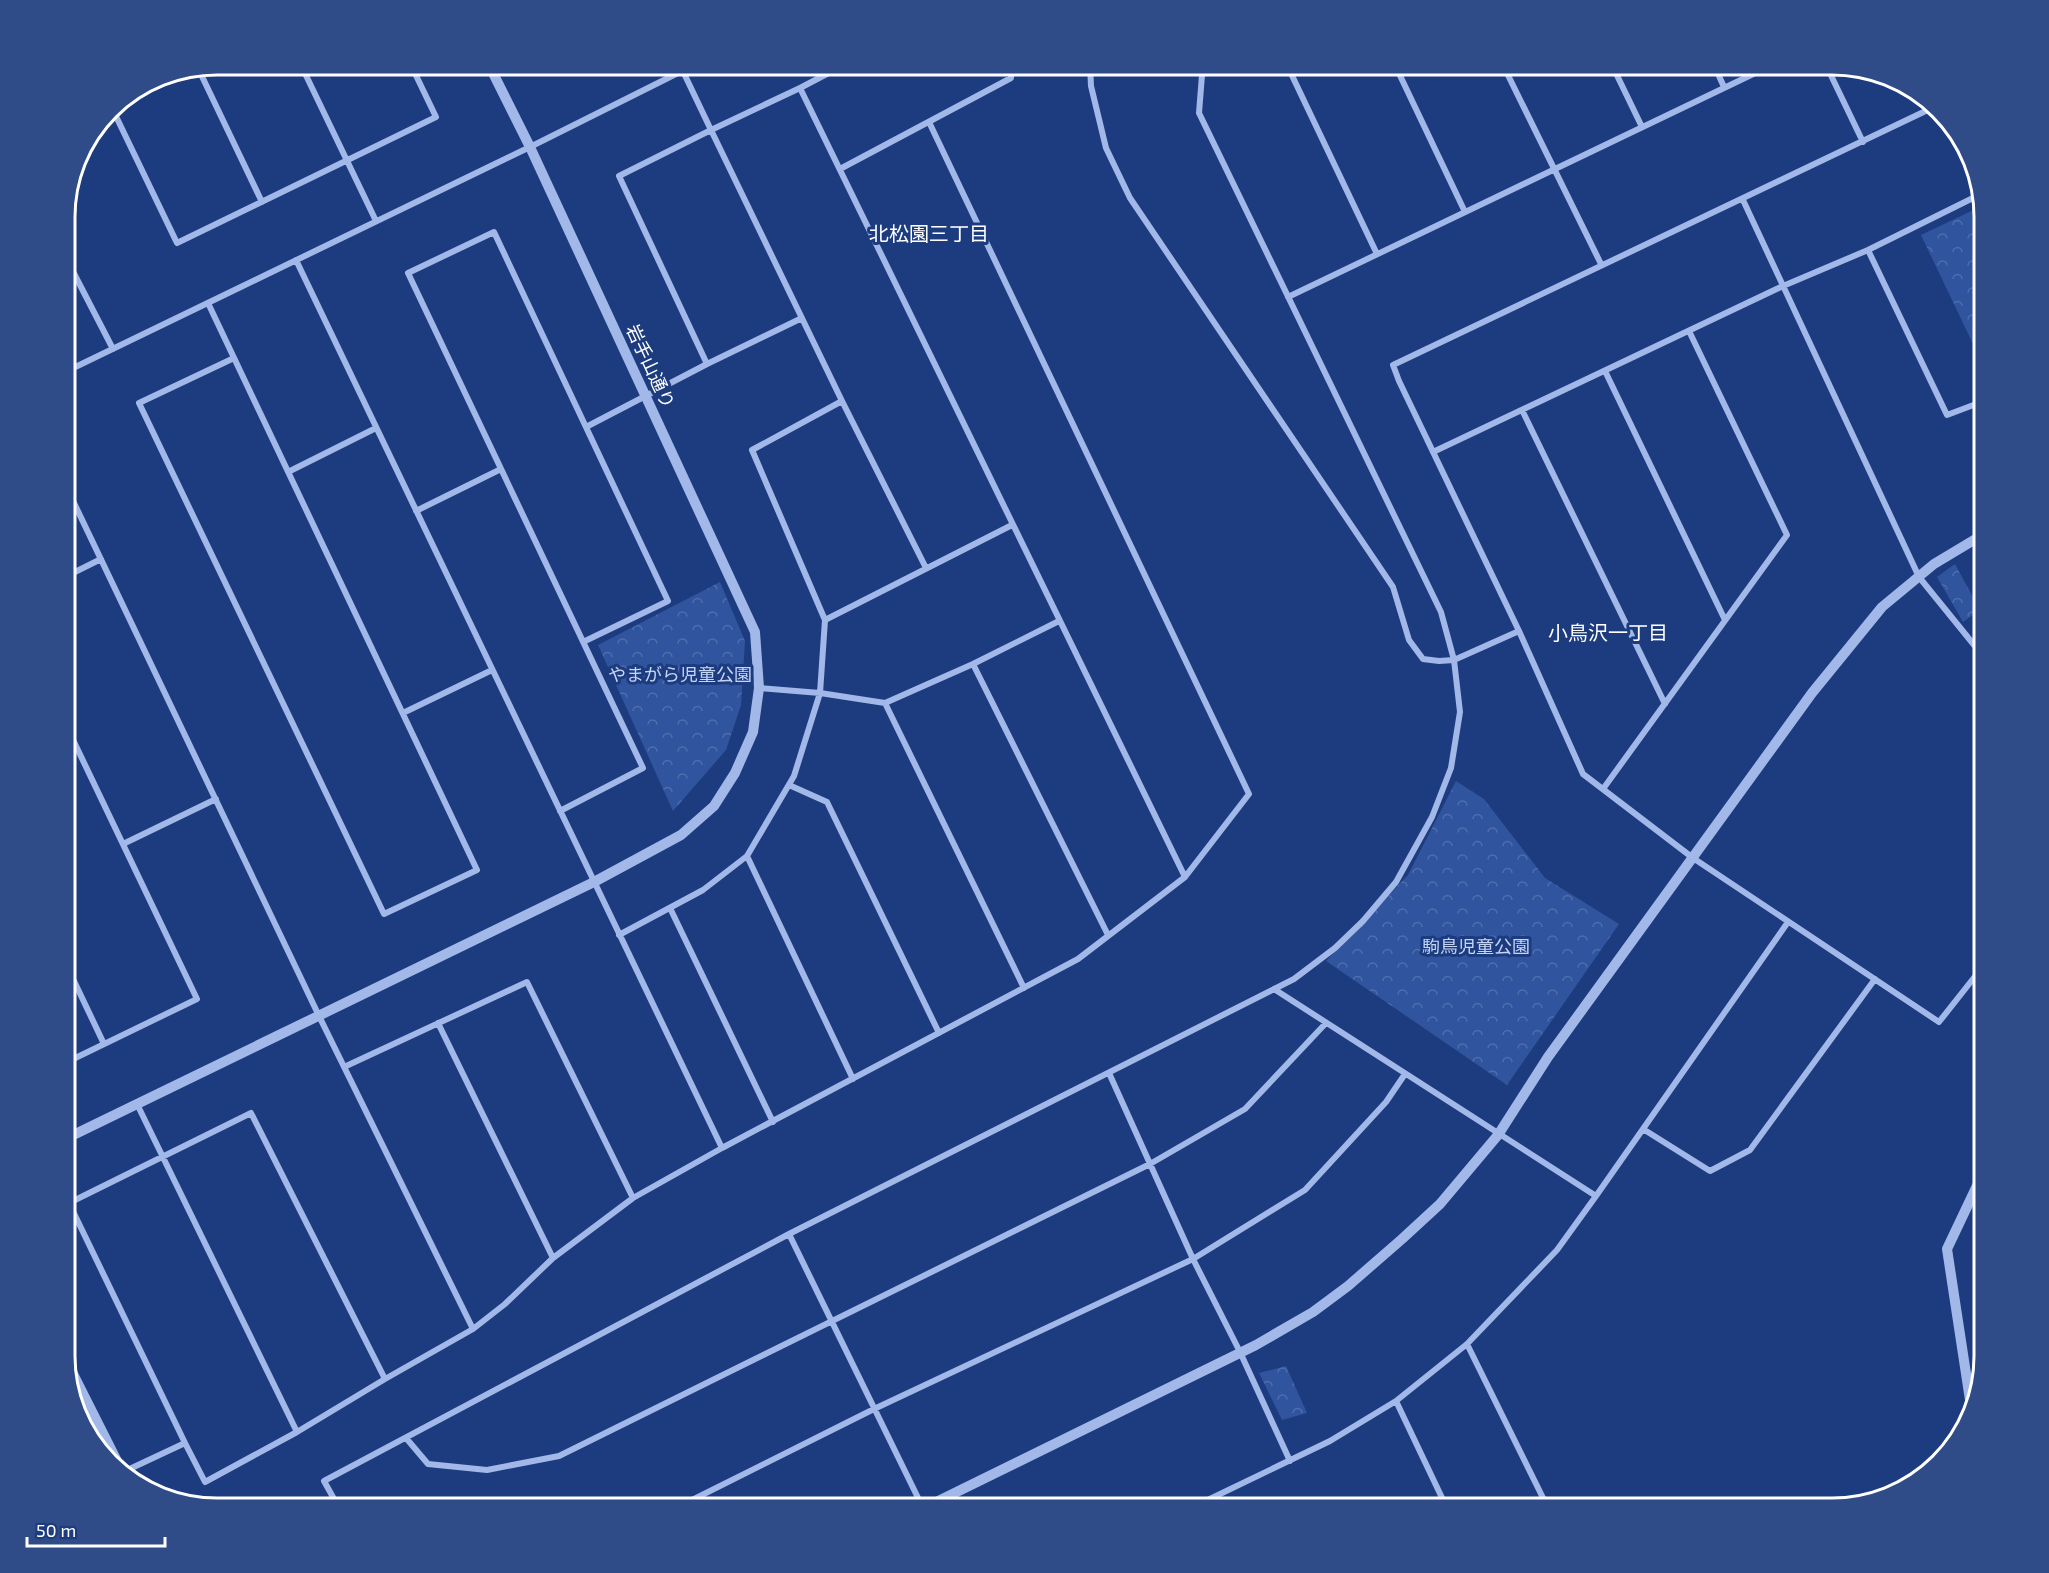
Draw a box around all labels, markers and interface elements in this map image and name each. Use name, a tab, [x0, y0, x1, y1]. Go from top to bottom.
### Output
district label: 北松園三丁目	[869, 221, 989, 245]
street label: 岩手山通り	[622, 321, 680, 411]
district label: 小鳥沢一丁目	[1548, 620, 1668, 644]
park label: やまがら児童公園	[608, 663, 752, 685]
park label: 駒鳥児童公園	[1422, 935, 1530, 957]
scale bar	[27, 1510, 165, 1548]
text: 50 m	[36, 1519, 76, 1541]

